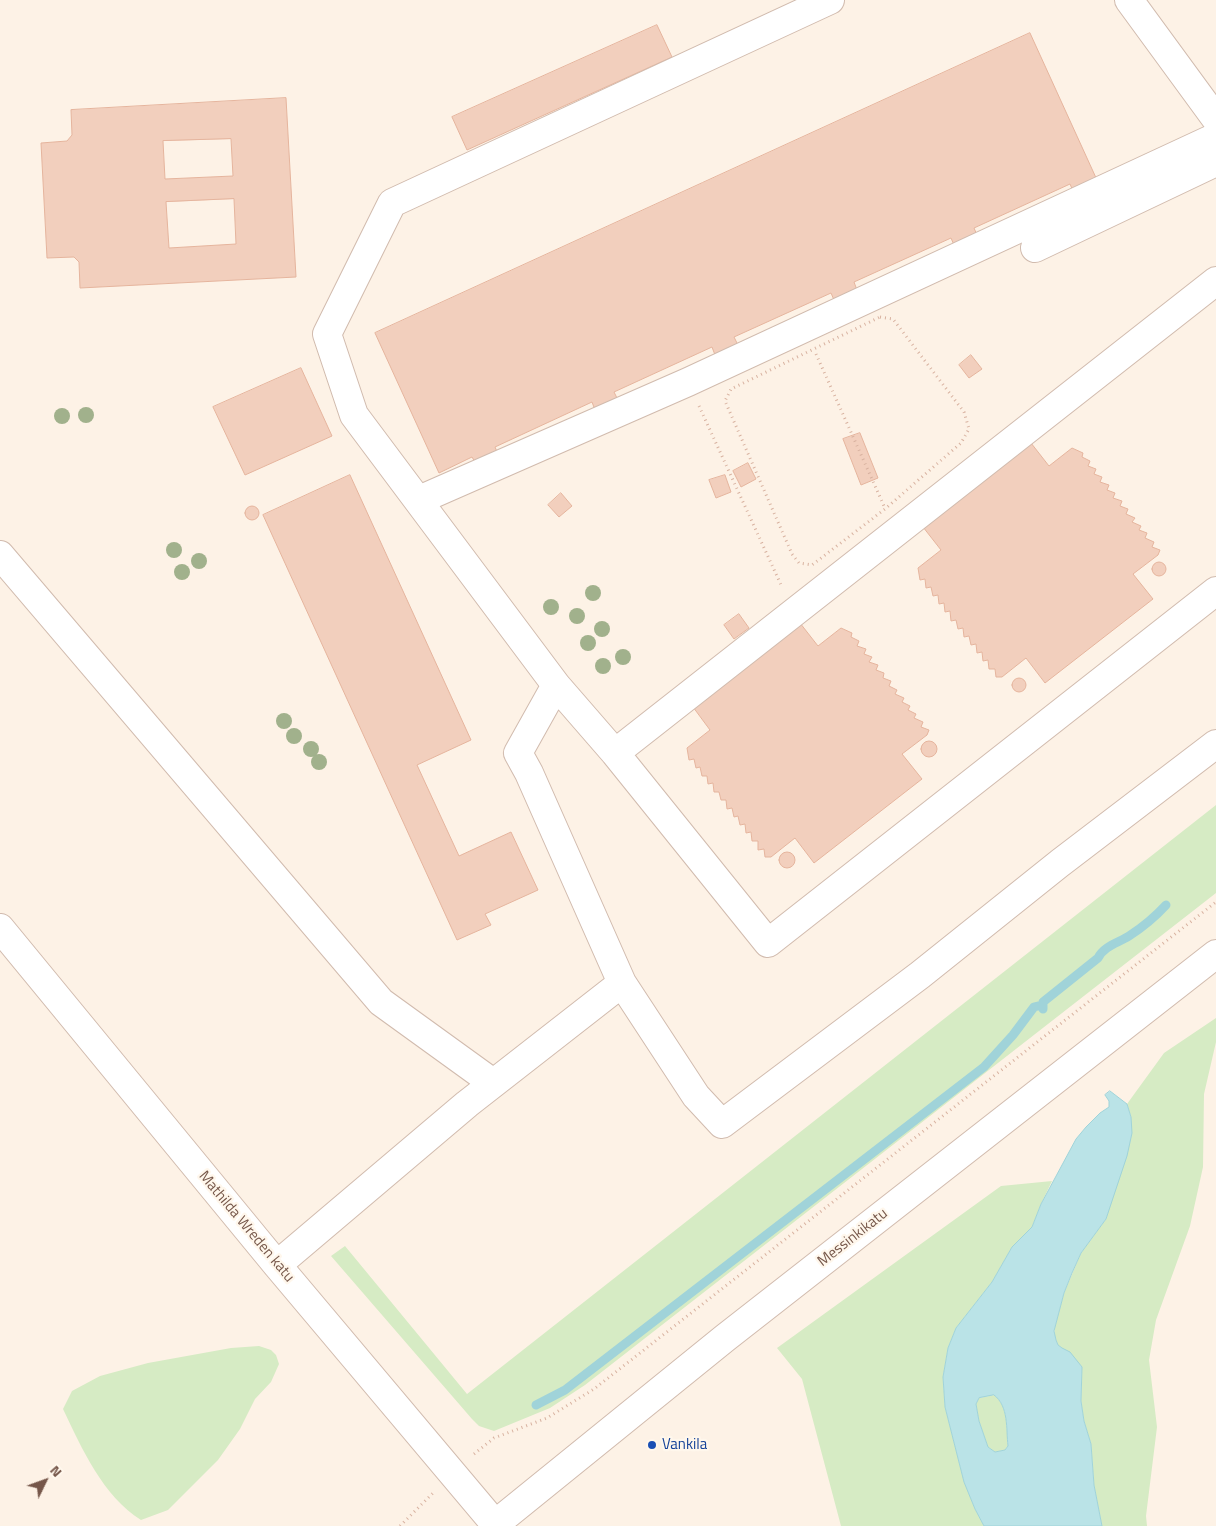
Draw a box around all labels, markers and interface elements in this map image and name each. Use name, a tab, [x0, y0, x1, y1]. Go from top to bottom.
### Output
street label: Mathilda Wreden katu	[194, 1168, 298, 1286]
street label: Messinkikatu	[814, 1205, 892, 1271]
place label: Vankila	[662, 1436, 707, 1454]
marker: Vankila	[646, 1439, 658, 1451]
north arrow	[20, 1456, 70, 1506]
text: N	[45, 1460, 68, 1481]

